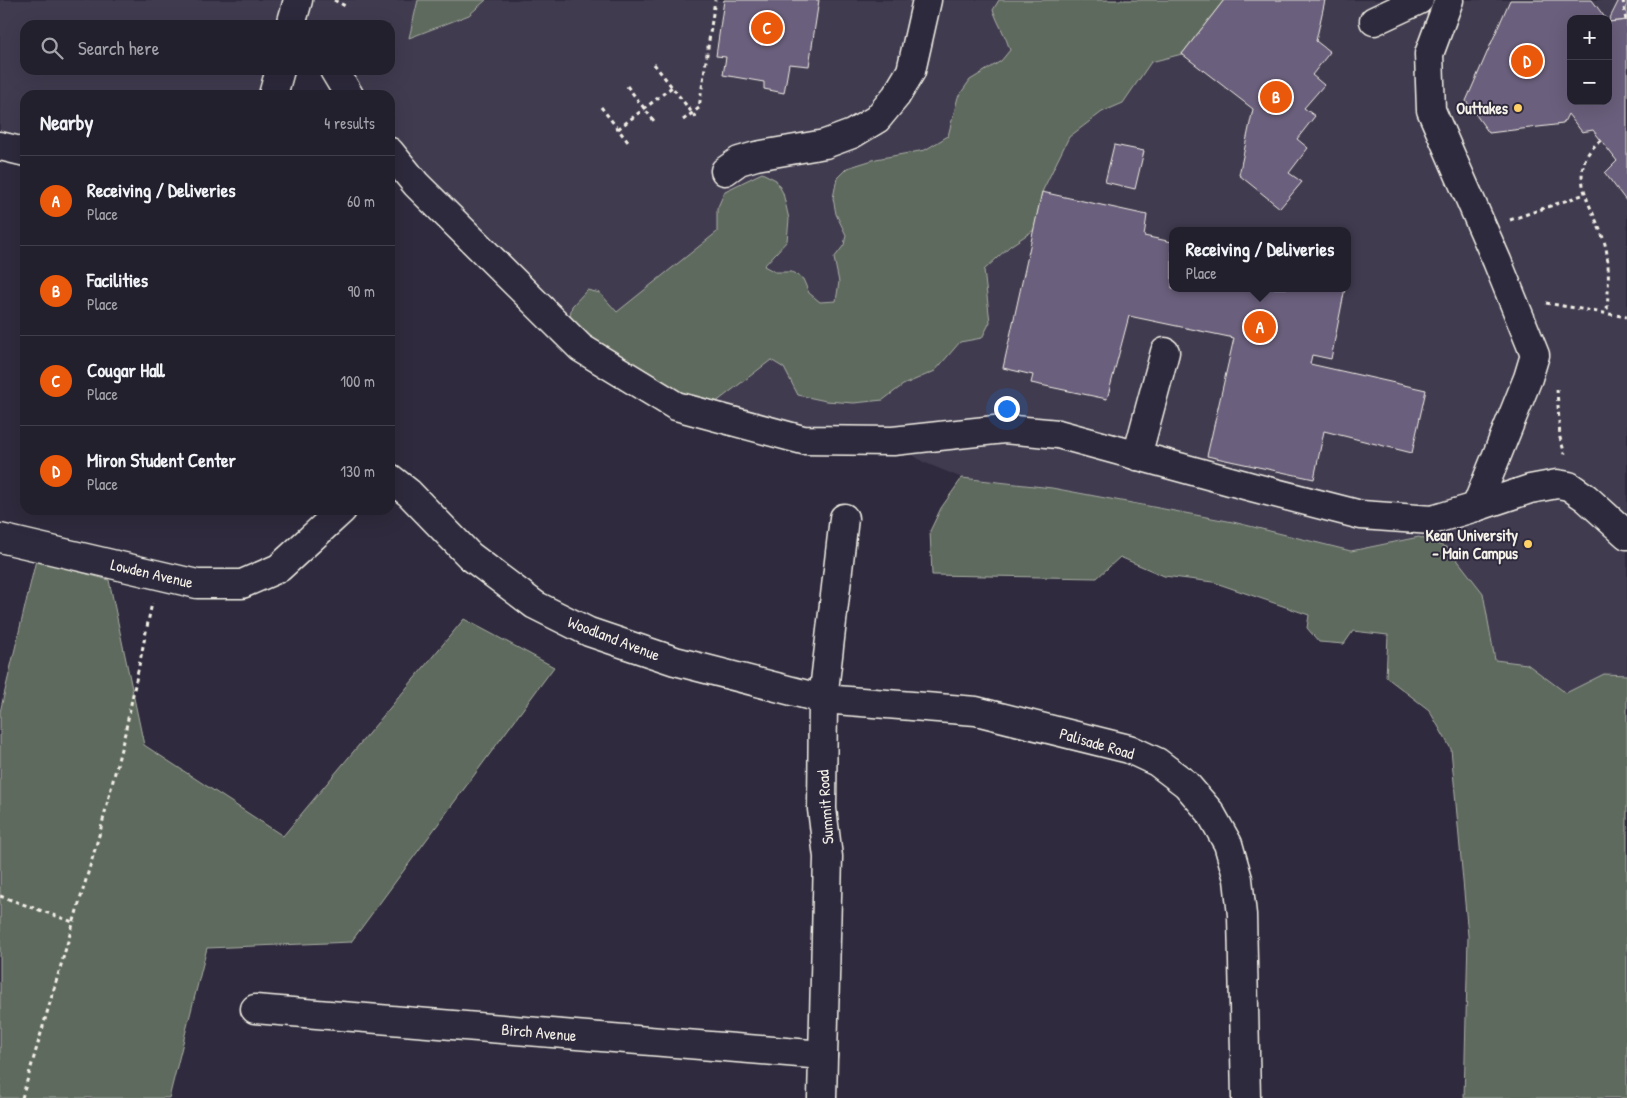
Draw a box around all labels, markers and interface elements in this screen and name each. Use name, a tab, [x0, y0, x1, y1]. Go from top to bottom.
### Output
pin: C	[751, 9, 783, 47]
map controls	[1567, 15, 1612, 105]
button: +	[1567, 15, 1612, 60]
search box	[20, 20, 395, 75]
icon: search	[38, 34, 66, 62]
text: Search here	[78, 35, 159, 61]
pin: D	[1511, 42, 1543, 80]
button: −	[1567, 60, 1612, 105]
pin: B	[1260, 78, 1292, 116]
place label: Outtakes	[1456, 97, 1509, 119]
marker: Outtakes	[1512, 102, 1524, 114]
text: Nearby	[40, 108, 93, 137]
text: 4 results	[324, 112, 375, 134]
text: Receiving / Deliveries	[87, 177, 236, 203]
text: A	[52, 190, 60, 212]
text: 60 m	[347, 190, 375, 212]
text: Place	[87, 203, 118, 225]
popup	[1169, 227, 1351, 292]
text: Receiving / Deliveries	[1186, 236, 1334, 262]
text: Place	[1186, 262, 1217, 284]
text: Facilities	[87, 267, 148, 293]
text: B	[52, 280, 60, 302]
text: 90 m	[347, 280, 375, 302]
text: Place	[87, 293, 118, 315]
pin: A	[1244, 308, 1276, 346]
text: Cougar Hall	[87, 357, 165, 383]
text: C	[52, 370, 60, 392]
text: 100 m	[340, 370, 375, 392]
text: Place	[87, 383, 118, 405]
your location	[994, 396, 1020, 422]
text: Miron Student Center	[87, 447, 236, 473]
text: D	[52, 460, 60, 482]
text: 130 m	[340, 460, 375, 482]
text: Place	[87, 473, 118, 495]
place label: Kean University - Main Campus	[1426, 524, 1519, 565]
marker: Kean University - Main Campus	[1522, 538, 1534, 550]
street label: Lowden Avenue	[109, 553, 196, 593]
street label: Woodland Avenue	[565, 610, 664, 666]
street label: Palisade Road	[1057, 722, 1137, 764]
street label: Summit Road	[811, 769, 839, 845]
street label: Birch Avenue	[501, 1018, 578, 1046]

